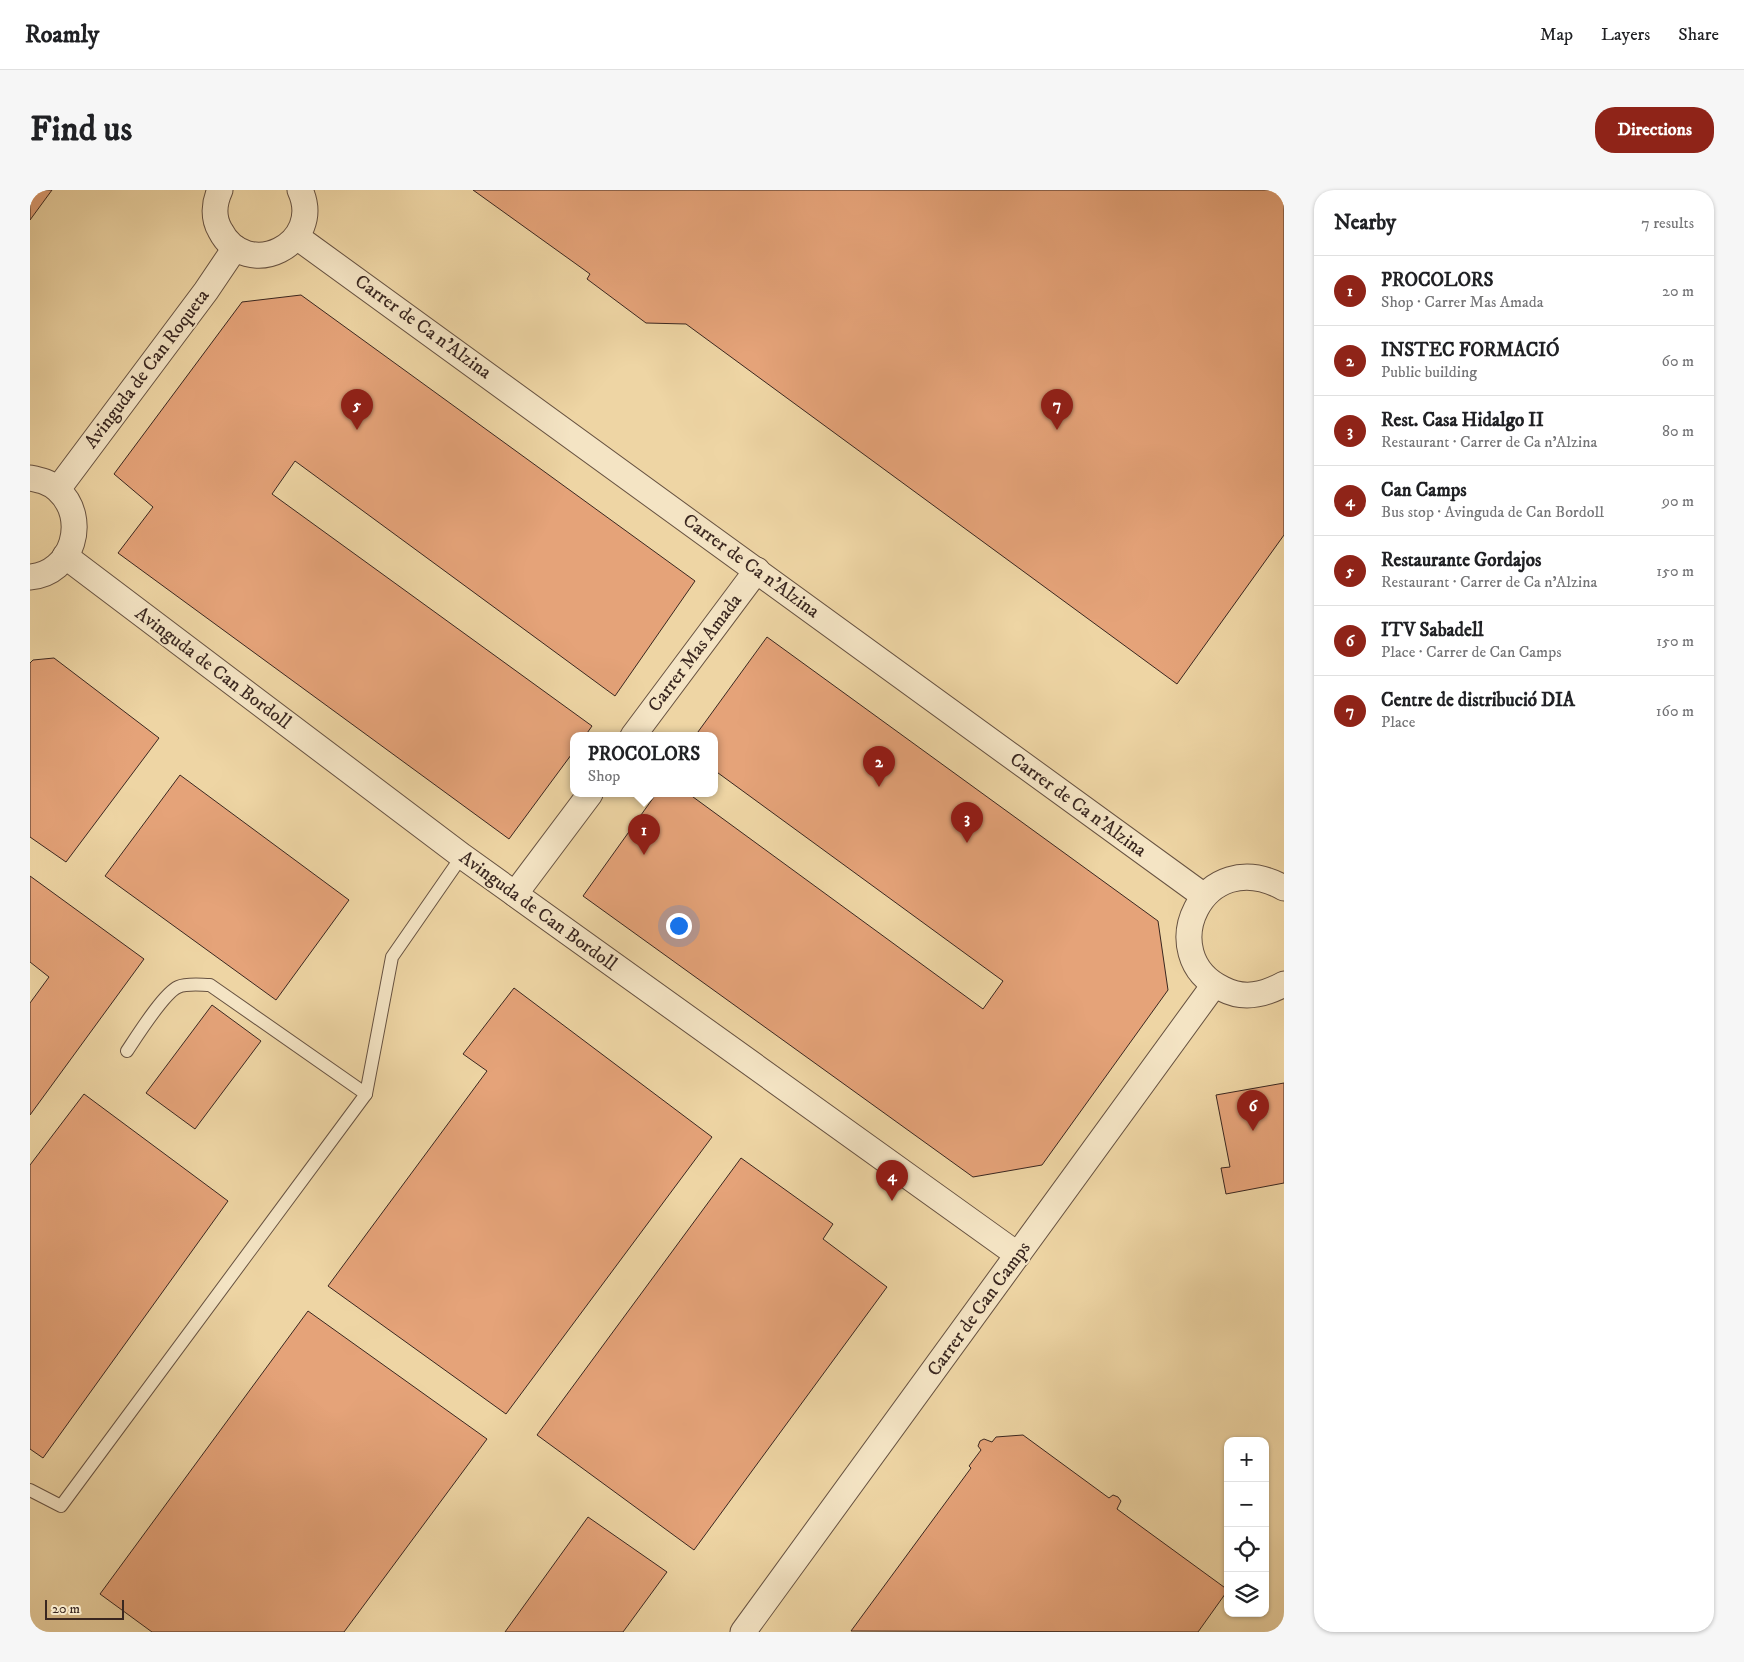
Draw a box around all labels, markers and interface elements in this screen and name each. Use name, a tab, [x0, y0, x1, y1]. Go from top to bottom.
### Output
text: Roamly	[25, 20, 99, 50]
text: Map	[1540, 24, 1573, 46]
text: Layers	[1601, 24, 1650, 46]
text: Share	[1678, 24, 1719, 46]
button: Directions	[1595, 107, 1714, 153]
text: Find us	[30, 108, 132, 152]
text: Nearby	[1334, 210, 1396, 236]
text: 7 results	[1641, 213, 1694, 233]
text: PROCOLORS	[1381, 269, 1493, 292]
street label: Carrer de Ca n'Alzina	[350, 270, 496, 384]
text: 1	[1347, 281, 1353, 301]
text: 20 m	[1662, 281, 1694, 301]
street label: Avinguda de Can Roqueta	[80, 285, 215, 454]
text: Shop · Carrer Mas Amada	[1381, 292, 1544, 312]
text: INSTEC FORMACIÓ	[1381, 339, 1559, 362]
text: 2	[1346, 351, 1354, 371]
text: 60 m	[1662, 351, 1694, 371]
text: Public building	[1381, 362, 1477, 382]
pin: 5	[341, 389, 373, 430]
pin: 7	[1041, 389, 1073, 430]
text: Rest. Casa Hidalgo II	[1381, 409, 1544, 432]
text: 3	[1347, 421, 1353, 441]
text: 80 m	[1662, 421, 1694, 441]
text: Restaurant · Carrer de Ca n'Alzina	[1381, 432, 1597, 452]
text: Can Camps	[1381, 479, 1467, 502]
text: 4	[1345, 491, 1355, 511]
text: 90 m	[1662, 491, 1694, 511]
text: Bus stop · Avinguda de Can Bordoll	[1381, 502, 1604, 522]
street label: Carrer de Ca n'Alzina	[678, 509, 824, 623]
text: Restaurante Gordajos	[1381, 549, 1541, 572]
text: 5	[1346, 561, 1354, 581]
text: 150 m	[1656, 561, 1694, 581]
text: Restaurant · Carrer de Ca n'Alzina	[1381, 572, 1597, 592]
street label: Carrer Mas Amada	[643, 589, 747, 717]
street label: Avinguda de Can Bordoll	[130, 602, 296, 734]
text: ITV Sabadell	[1381, 619, 1483, 642]
text: 6	[1346, 631, 1354, 651]
text: 150 m	[1656, 631, 1694, 651]
text: Place · Carrer de Can Camps	[1381, 642, 1562, 662]
text: Centre de distribució DIA	[1381, 689, 1575, 712]
text: 7	[1346, 701, 1354, 721]
text: 160 m	[1656, 701, 1694, 721]
text: Place	[1381, 712, 1415, 732]
popup	[570, 732, 718, 797]
text: PROCOLORS	[588, 743, 700, 766]
pin: 2	[863, 746, 895, 787]
street label: Carrer de Ca n'Alzina	[1005, 748, 1151, 862]
text: Shop	[588, 766, 620, 786]
pin: 3	[951, 802, 983, 843]
pin: 1	[628, 814, 660, 855]
street label: Avinguda de Can Bordoll	[455, 846, 622, 976]
your location	[666, 913, 692, 939]
pin: 6	[1237, 1090, 1269, 1131]
pin: 4	[876, 1160, 908, 1201]
street label: Carrer de Can Camps	[922, 1237, 1036, 1381]
map controls	[1224, 1437, 1269, 1617]
button: +	[1224, 1437, 1269, 1482]
button: −	[1224, 1482, 1269, 1527]
button: locate	[1224, 1527, 1269, 1572]
button: layers	[1224, 1572, 1269, 1617]
scale bar	[45, 1597, 124, 1620]
text: 20 m	[52, 1600, 80, 1618]

